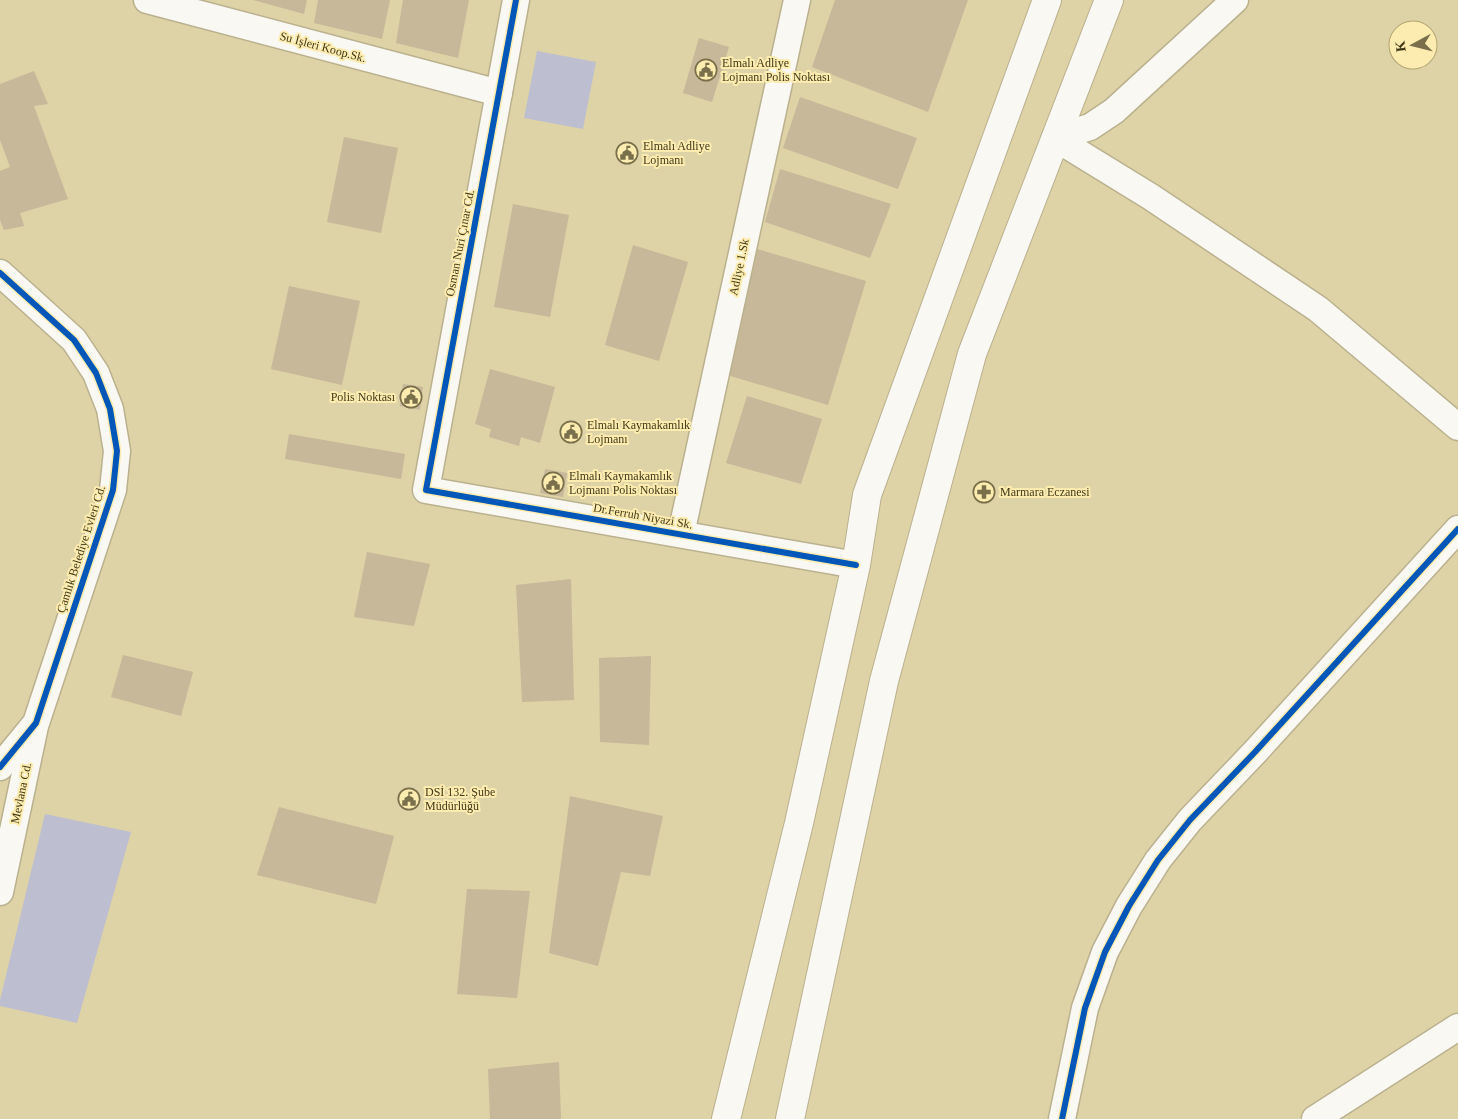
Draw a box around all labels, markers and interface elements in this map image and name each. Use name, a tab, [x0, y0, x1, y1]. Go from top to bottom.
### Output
north arrow	[1388, 20, 1438, 70]
street label: Su İşleri Koop.Sk.	[278, 29, 368, 65]
text: K	[1392, 40, 1409, 53]
place label: Elmalı Adliye Lojmanı Polis Noktası	[722, 56, 831, 84]
public building icon: Elmalı Adliye Lojmanı Polis Noktası	[694, 58, 718, 82]
place label: Elmalı Adliye Lojmanı	[643, 139, 710, 167]
public building icon: Elmalı Adliye Lojmanı	[615, 141, 639, 165]
street label: Osman Nuri Çınar Cd.	[443, 188, 477, 298]
street label: Adliye 1.Sk	[726, 237, 752, 297]
public building icon: Polis Noktası	[399, 385, 423, 409]
place label: Polis Noktası	[331, 390, 396, 404]
place label: Elmalı Kaymakamlık Lojmanı	[587, 418, 690, 446]
public building icon: Elmalı Kaymakamlık Lojmanı	[559, 420, 583, 444]
place label: Elmalı Kaymakamlık Lojmanı Polis Noktası	[569, 469, 678, 497]
public building icon: Elmalı Kaymakamlık Lojmanı Polis Noktası	[541, 471, 565, 495]
pharmacy icon: Marmara Eczanesi	[972, 480, 996, 504]
street label: Çamlık Belediye Evleri Cd.	[54, 483, 108, 615]
place label: Marmara Eczanesi	[1000, 485, 1090, 499]
street label: Dr.Ferruh Niyazi Sk.	[592, 500, 694, 532]
street label: Mevlana Cd.	[8, 761, 34, 825]
place label: DSİ 132. Şube Müdürlüğü	[425, 785, 495, 813]
public building icon: DSİ 132. Şube Müdürlüğü	[397, 787, 421, 811]

